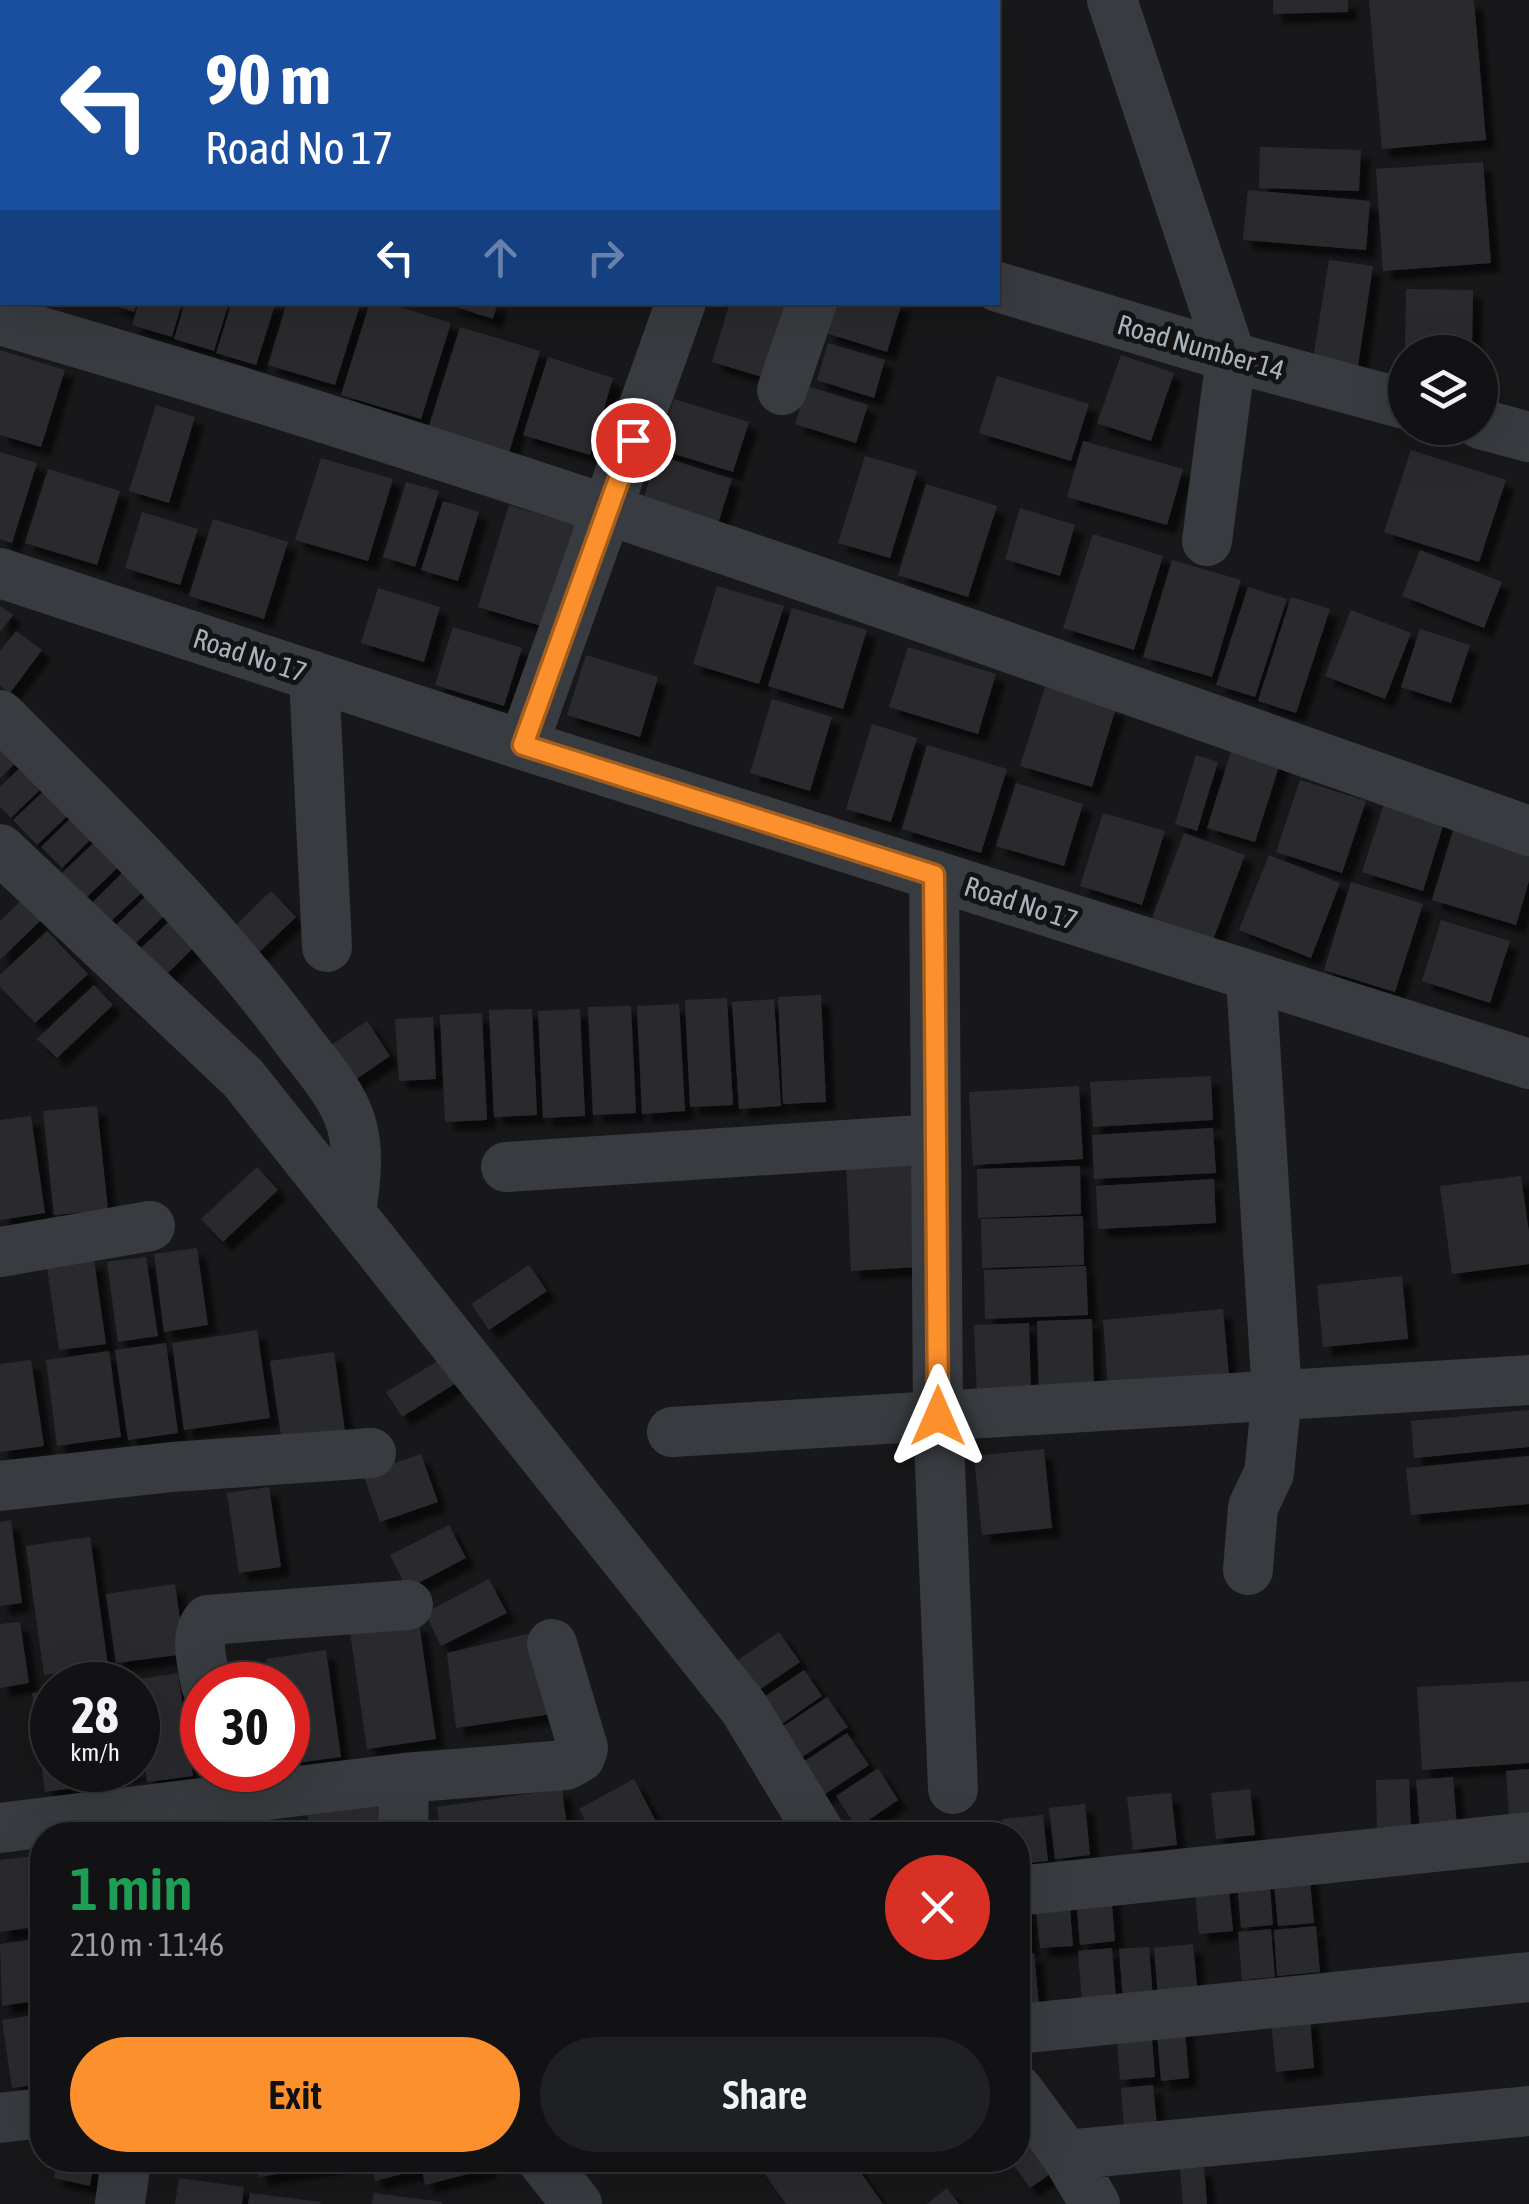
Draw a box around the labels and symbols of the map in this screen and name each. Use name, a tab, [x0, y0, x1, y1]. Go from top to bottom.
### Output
street label: Road Number 14	[1114, 308, 1288, 386]
pin	[591, 398, 676, 483]
street label: Road No 17	[189, 622, 311, 688]
street label: Road No 17	[960, 870, 1082, 936]
position arrow	[886, 1364, 990, 1468]
speed limit sign: 30	[180, 1662, 310, 1792]

